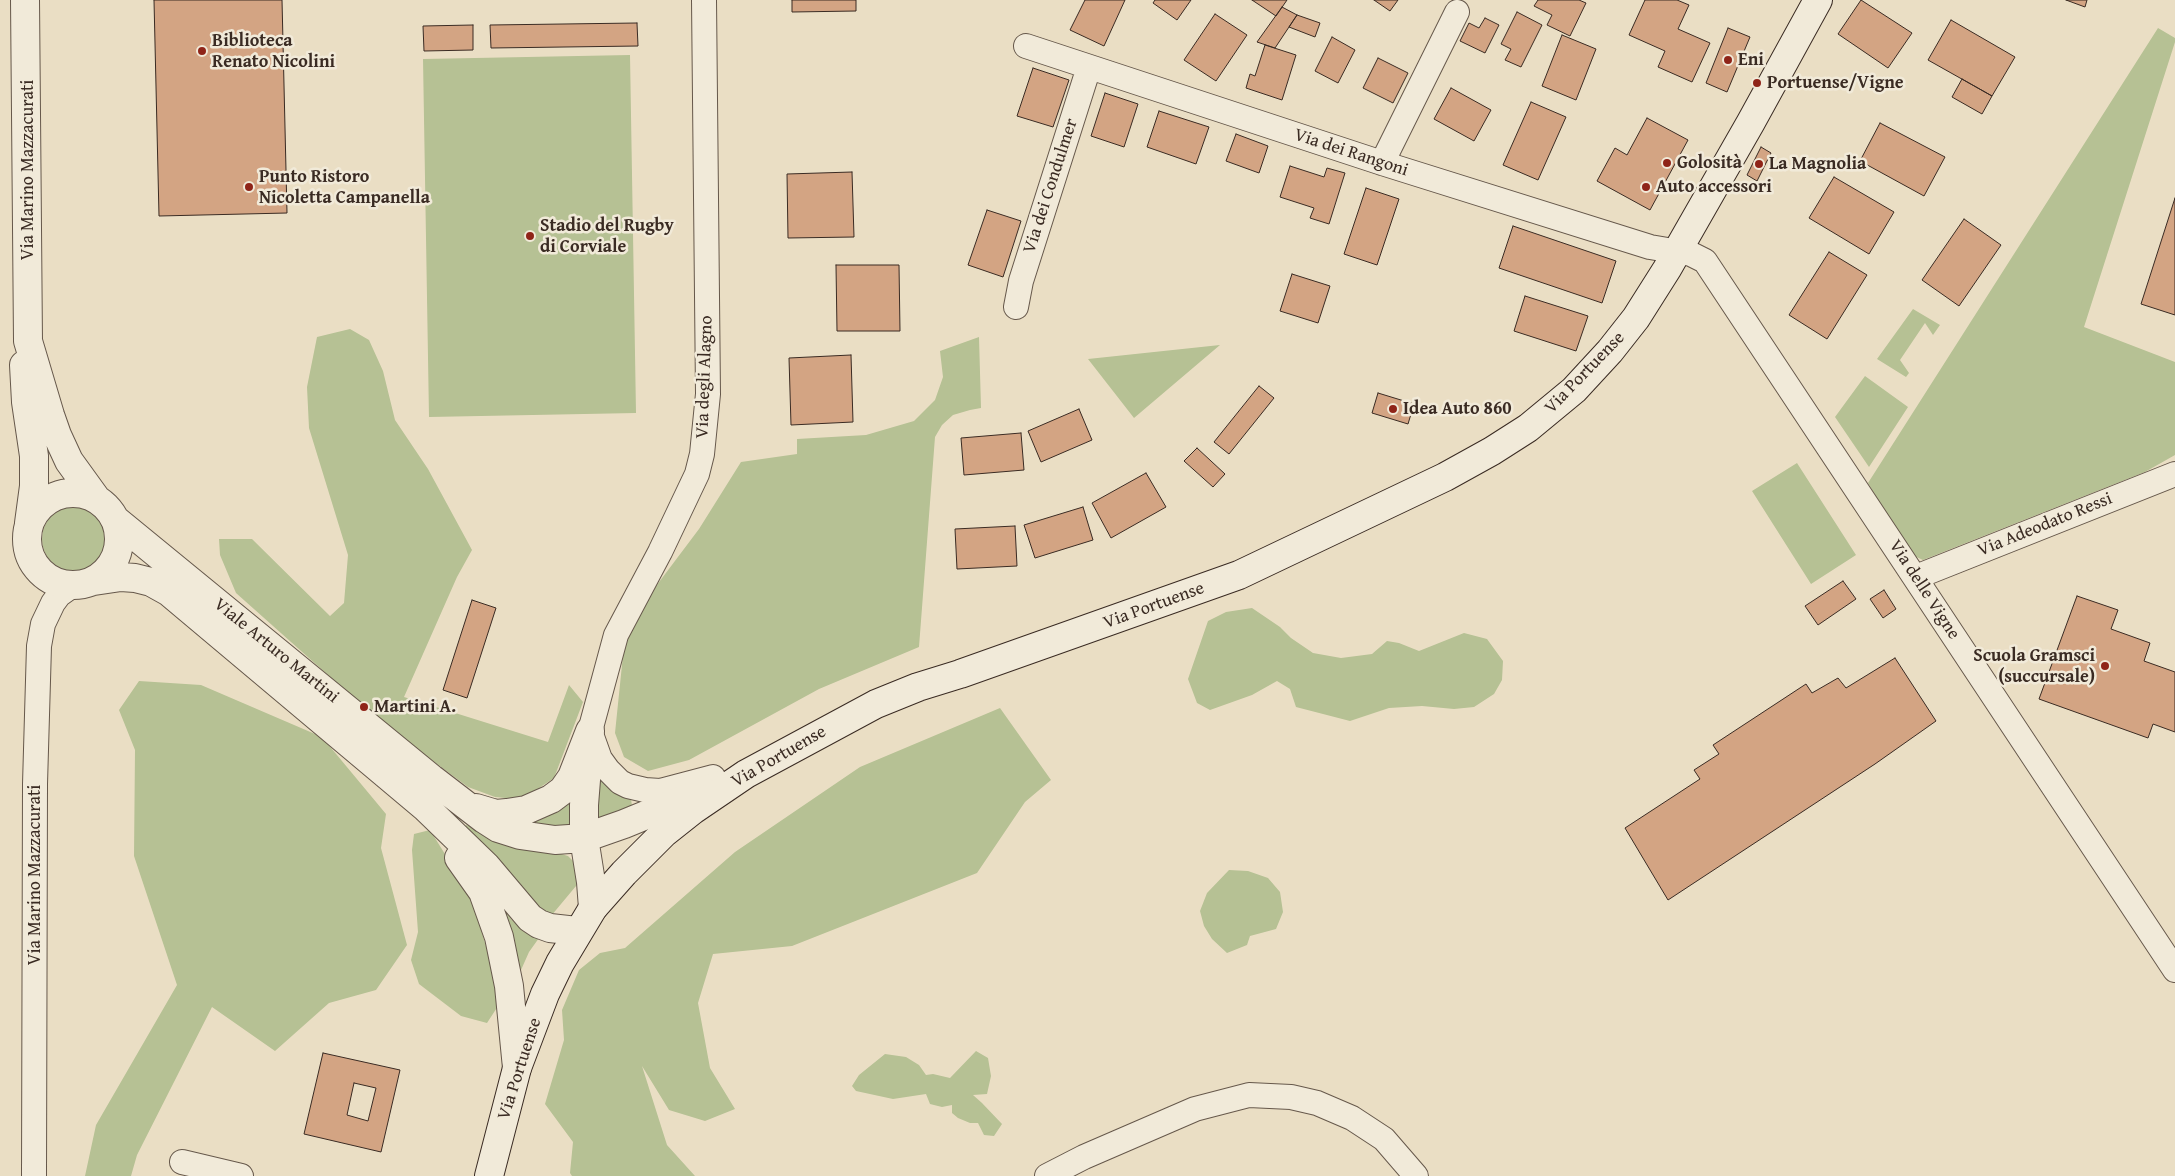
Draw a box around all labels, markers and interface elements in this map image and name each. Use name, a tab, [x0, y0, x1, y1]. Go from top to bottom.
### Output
place label: Biblioteca Renato Nicolini	[212, 30, 335, 72]
marker: Biblioteca Renato Nicolini	[196, 45, 208, 57]
place label: Eni	[1738, 49, 1764, 71]
marker: Eni	[1722, 54, 1734, 66]
place label: Portuense/Vigne	[1767, 72, 1904, 94]
marker: Portuense/Vigne	[1751, 77, 1763, 89]
street label: Via Marino Mazzacurati	[17, 80, 39, 260]
street label: Via dei Condulmer	[1019, 116, 1083, 256]
street label: Via dei Rangoni	[1291, 124, 1411, 182]
place label: Golosità	[1677, 152, 1742, 174]
place label: La Magnolia	[1769, 153, 1866, 175]
marker: Golosità	[1661, 157, 1673, 169]
marker: La Magnolia	[1753, 158, 1765, 170]
place label: Punto Ristoro Nicoletta Campanella	[259, 166, 430, 208]
place label: Auto accessori	[1656, 176, 1772, 198]
marker: Punto Ristoro Nicoletta Campanella	[243, 181, 255, 193]
marker: Auto accessori	[1640, 181, 1652, 193]
place label: Stadio del Rugby di Corviale	[540, 215, 674, 258]
marker: Stadio del Rugby di Corviale	[524, 230, 536, 242]
street label: Via degli Alagno	[692, 315, 718, 439]
street label: Via Portuense	[1540, 327, 1630, 419]
place label: Idea Auto 860	[1403, 398, 1512, 420]
marker: Idea Auto 860	[1387, 403, 1399, 415]
street label: Via Adeodato Ressi	[1975, 488, 2115, 562]
street label: Via delle Vigne	[1884, 536, 1964, 644]
street label: Via Portuense	[1101, 578, 1207, 634]
street label: Viale Arturo Martini	[209, 594, 343, 708]
place label: Scuola Gramsci (succursale)	[1973, 645, 2095, 688]
marker: Scuola Gramsci (succursale)	[2099, 660, 2111, 672]
place label: Martini A.	[374, 696, 456, 718]
marker: Martini A.	[358, 701, 370, 713]
street label: Via Portuense	[728, 721, 830, 793]
street label: Via Marino Mazzacurati	[24, 785, 46, 965]
street label: Via Portuense	[493, 1015, 547, 1123]

